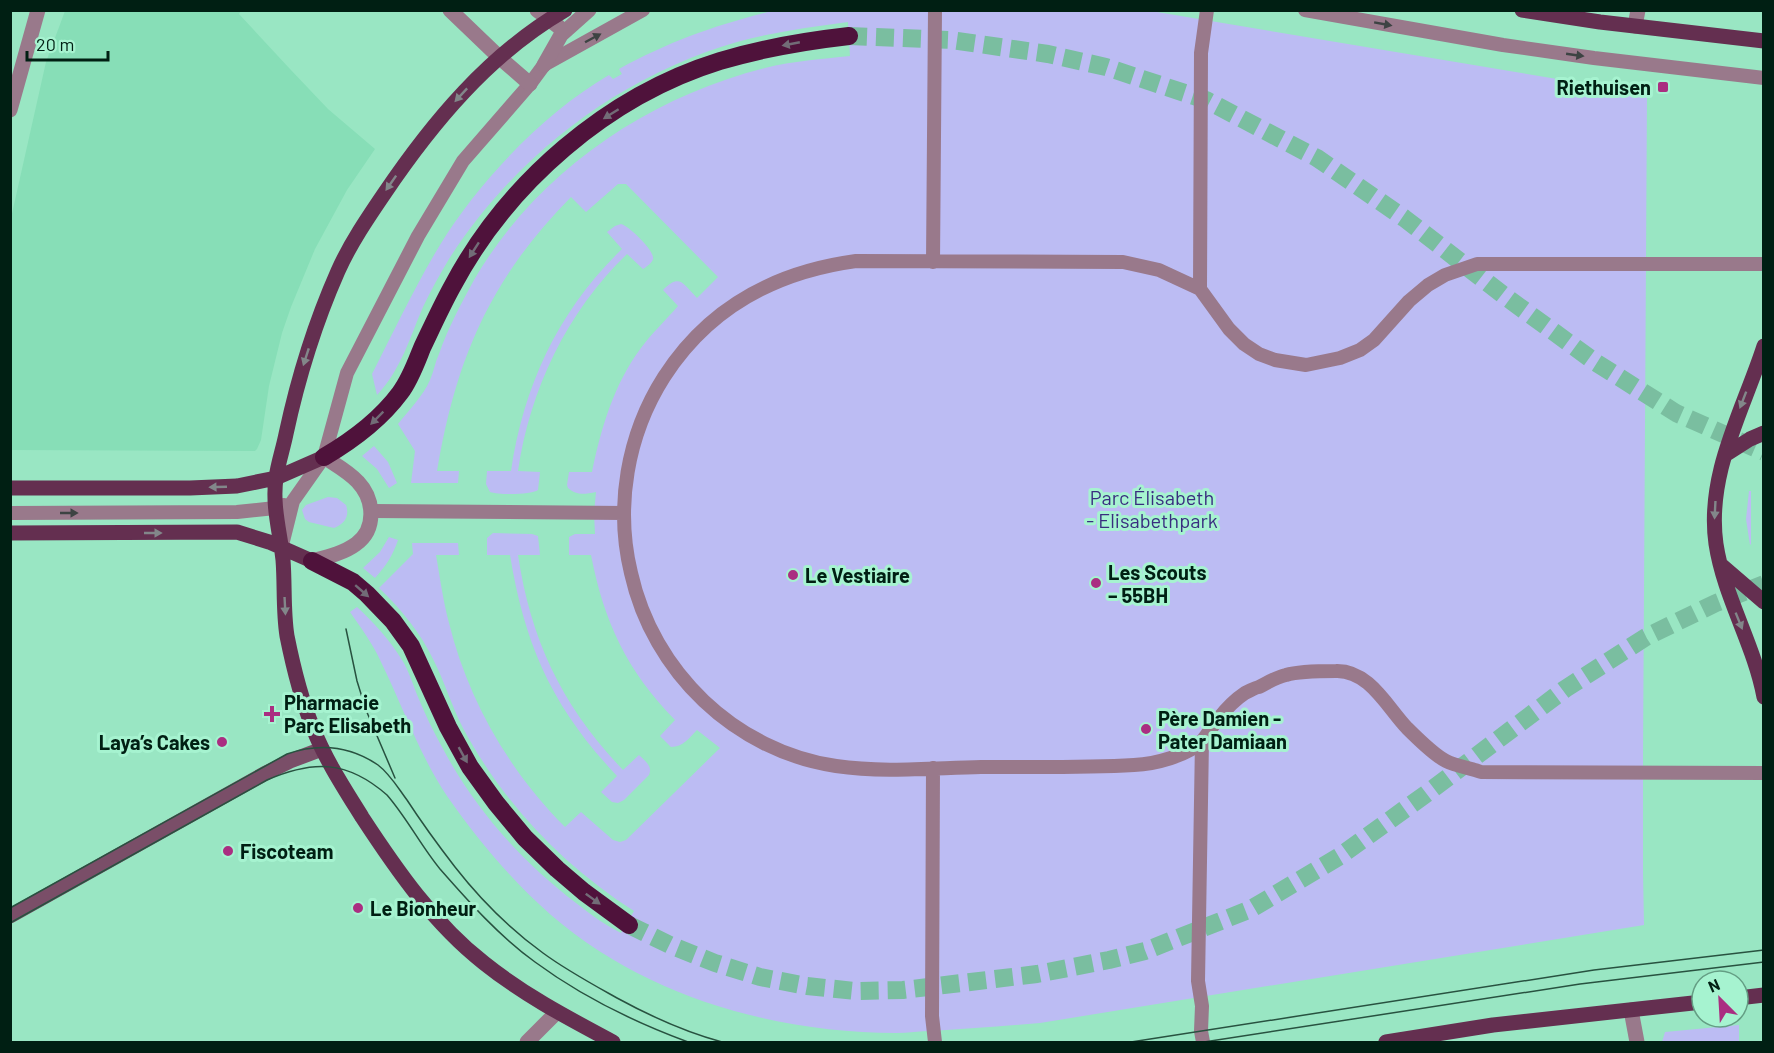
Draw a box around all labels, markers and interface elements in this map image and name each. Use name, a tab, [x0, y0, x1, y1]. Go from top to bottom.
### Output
one-way arrow	[1374, 20, 1393, 29]
scale bar	[27, 24, 108, 62]
text: 20 m	[36, 33, 74, 55]
one-way arrow	[585, 33, 602, 43]
one-way arrow	[782, 40, 801, 49]
one-way arrow	[1566, 51, 1585, 60]
place label: Riethuisen	[1557, 75, 1651, 99]
marker: Riethuisen	[1656, 80, 1670, 94]
one-way arrow	[455, 87, 468, 102]
one-way arrow	[603, 109, 619, 120]
one-way arrow	[386, 175, 397, 191]
one-way arrow	[468, 242, 479, 259]
one-way arrow	[301, 348, 310, 366]
one-way arrow	[1738, 392, 1748, 410]
one-way arrow	[370, 411, 384, 426]
one-way arrow	[209, 482, 228, 491]
park label: Parc Élisabeth - Elisabethpark	[1086, 485, 1218, 532]
one-way arrow	[1710, 500, 1719, 519]
one-way arrow	[59, 508, 78, 518]
one-way arrow	[143, 528, 162, 538]
place label: Les Scouts – 55BH	[1108, 560, 1206, 607]
place label: Le Vestiaire	[805, 563, 910, 587]
marker: Le Vestiaire	[786, 568, 800, 582]
marker: Les Scouts – 55BH	[1089, 576, 1103, 590]
one-way arrow	[355, 584, 370, 598]
one-way arrow	[281, 596, 290, 615]
one-way arrow	[1735, 612, 1744, 630]
place label: Pharmacie Parc Elisabeth	[284, 690, 411, 737]
place label: Père Damien - Pater Damiaan	[1158, 706, 1287, 753]
marker: Pharmacie Parc Elisabeth	[265, 707, 279, 721]
marker: Père Damien - Pater Damiaan	[1139, 722, 1153, 736]
place label: Laya’s Cakes	[99, 730, 210, 754]
marker: Laya’s Cakes	[215, 735, 229, 749]
one-way arrow	[458, 747, 468, 764]
place label: Fiscoteam	[240, 839, 333, 863]
marker: Fiscoteam	[221, 844, 235, 858]
one-way arrow	[585, 893, 601, 905]
place label: Le Bionheur	[370, 896, 477, 920]
marker: Le Bionheur	[351, 901, 365, 915]
north arrow	[1690, 969, 1750, 1029]
text: N	[1705, 974, 1722, 996]

